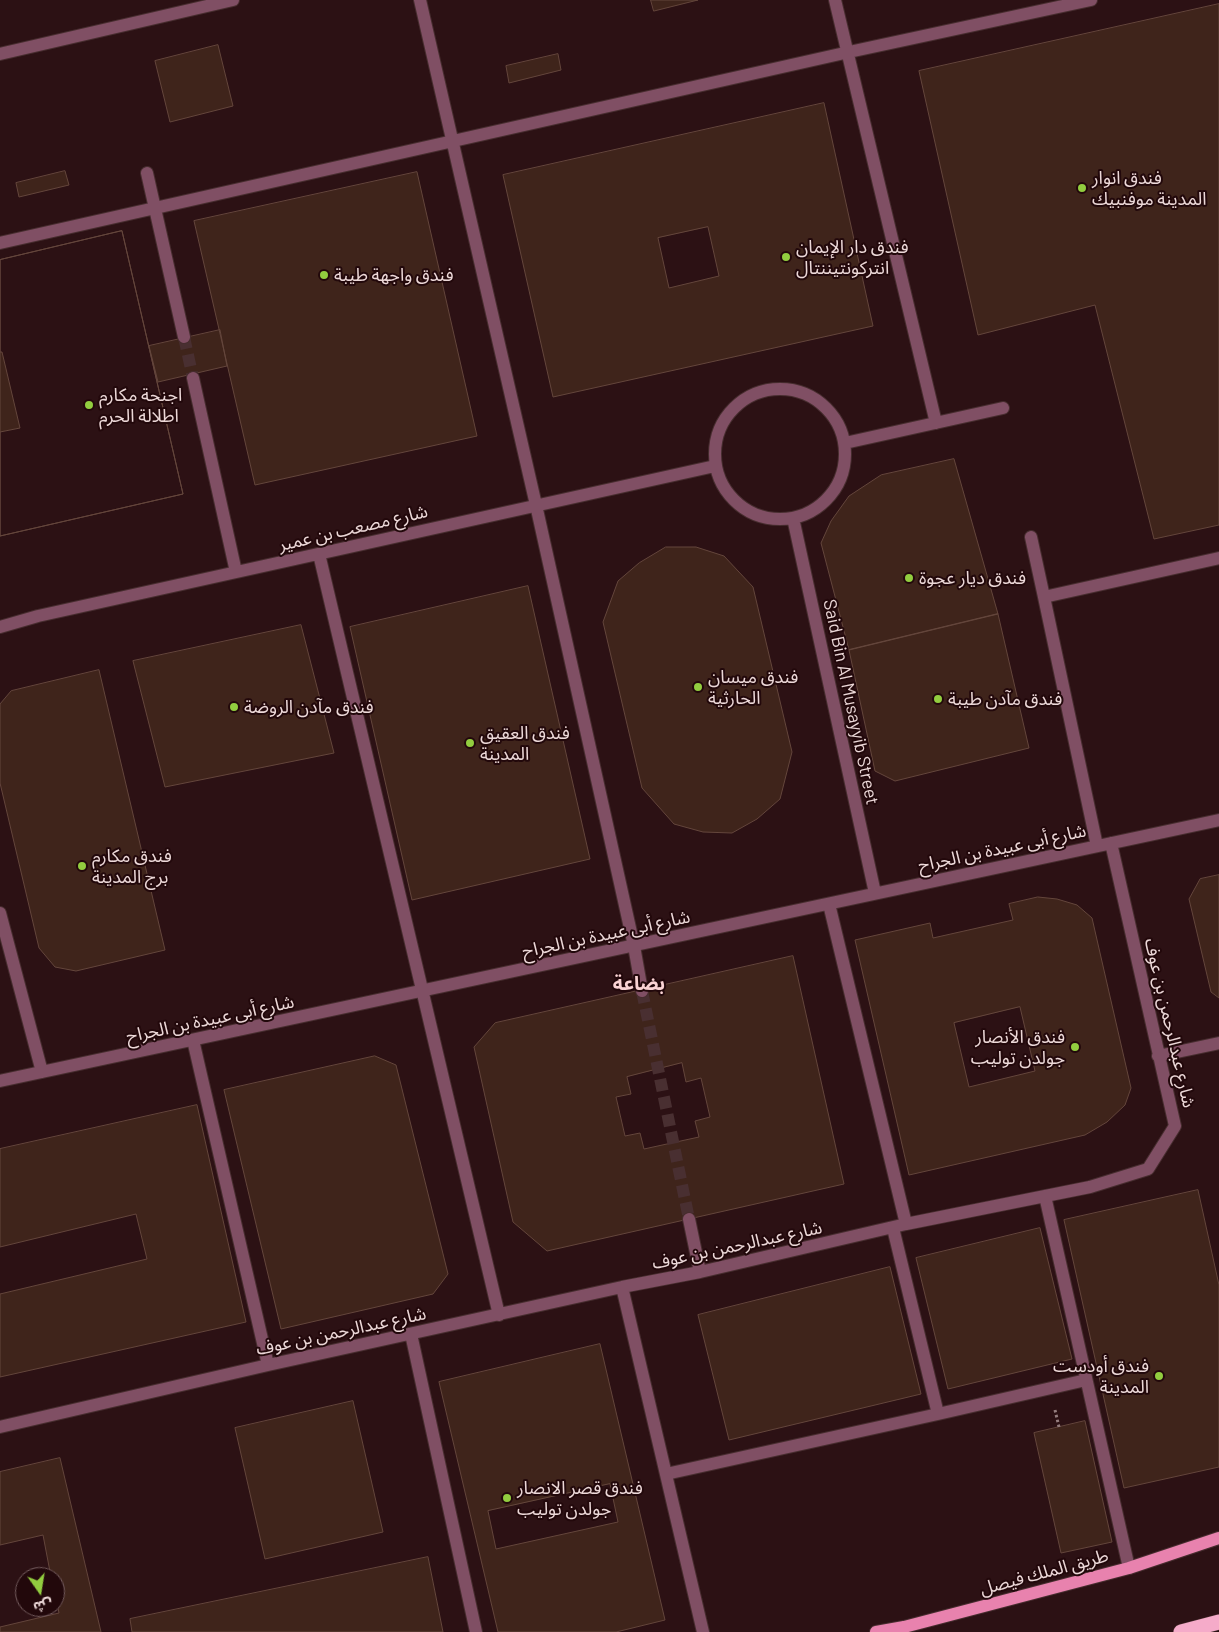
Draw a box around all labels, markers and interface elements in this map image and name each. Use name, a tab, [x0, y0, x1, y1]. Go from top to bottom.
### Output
place label: فندق انوار المدينة موفنبيك	[1092, 167, 1206, 210]
marker: فندق انوار المدينة موفنبيك	[1076, 182, 1088, 194]
place label: فندق دار الإيمان انتركونتيننتال	[796, 236, 909, 278]
marker: فندق دار الإيمان انتركونتيننتال	[780, 251, 792, 263]
place label: فندق واجهة طيبة	[334, 264, 454, 286]
marker: فندق واجهة طيبة	[318, 269, 330, 281]
place label: اجنحة مكارم اطلالة الحرم	[99, 384, 182, 426]
marker: اجنحة مكارم اطلالة الحرم	[83, 399, 95, 411]
street label: شارع مصعب بن عمير	[276, 500, 430, 556]
place label: فندق ديار عجوة	[919, 567, 1026, 589]
marker: فندق ديار عجوة	[903, 572, 915, 584]
street label: Said Bin Al Musayyib Street	[819, 597, 883, 807]
place label: فندق ميسان الحارثية	[708, 666, 798, 709]
marker: فندق ميسان الحارثية	[692, 681, 704, 693]
place label: فندق مآدن طيبة	[948, 688, 1062, 710]
marker: فندق مآدن طيبة	[932, 693, 944, 705]
place label: فندق مآدن الروضة	[244, 696, 374, 718]
marker: فندق مآدن الروضة	[228, 701, 240, 713]
place label: فندق العقيق المدينة	[480, 722, 570, 764]
marker: فندق العقيق المدينة	[464, 737, 476, 749]
street label: شارع أبى عبيدة بن الجراح	[916, 820, 1088, 876]
place label: فندق مكارم برج المدينة	[92, 845, 172, 888]
marker: فندق مكارم برج المدينة	[76, 860, 88, 872]
street label: شارع أبى عبيدة بن الجراح	[520, 906, 692, 962]
street label: شارع عبدالرحمن بن عوف	[1140, 936, 1200, 1110]
district label: بضاعة	[613, 973, 665, 995]
street label: شارع أبى عبيدة بن الجراح	[124, 991, 296, 1047]
place label: فندق الأنصار جولدن توليب	[971, 1026, 1065, 1068]
marker: فندق الأنصار جولدن توليب	[1069, 1041, 1081, 1053]
street label: شارع عبدالرحمن بن عوف	[650, 1216, 824, 1274]
street label: شارع عبدالرحمن بن عوف	[254, 1302, 428, 1360]
place label: فندق أودست المدينة	[1053, 1355, 1149, 1398]
marker: فندق أودست المدينة	[1153, 1370, 1165, 1382]
place label: فندق قصر الانصار جولدن توليب	[517, 1477, 643, 1520]
marker: فندق قصر الانصار جولدن توليب	[501, 1492, 513, 1504]
street label: طريق الملك فيصل	[977, 1544, 1111, 1600]
north arrow	[15, 1567, 65, 1617]
text: ش	[32, 1596, 55, 1617]

